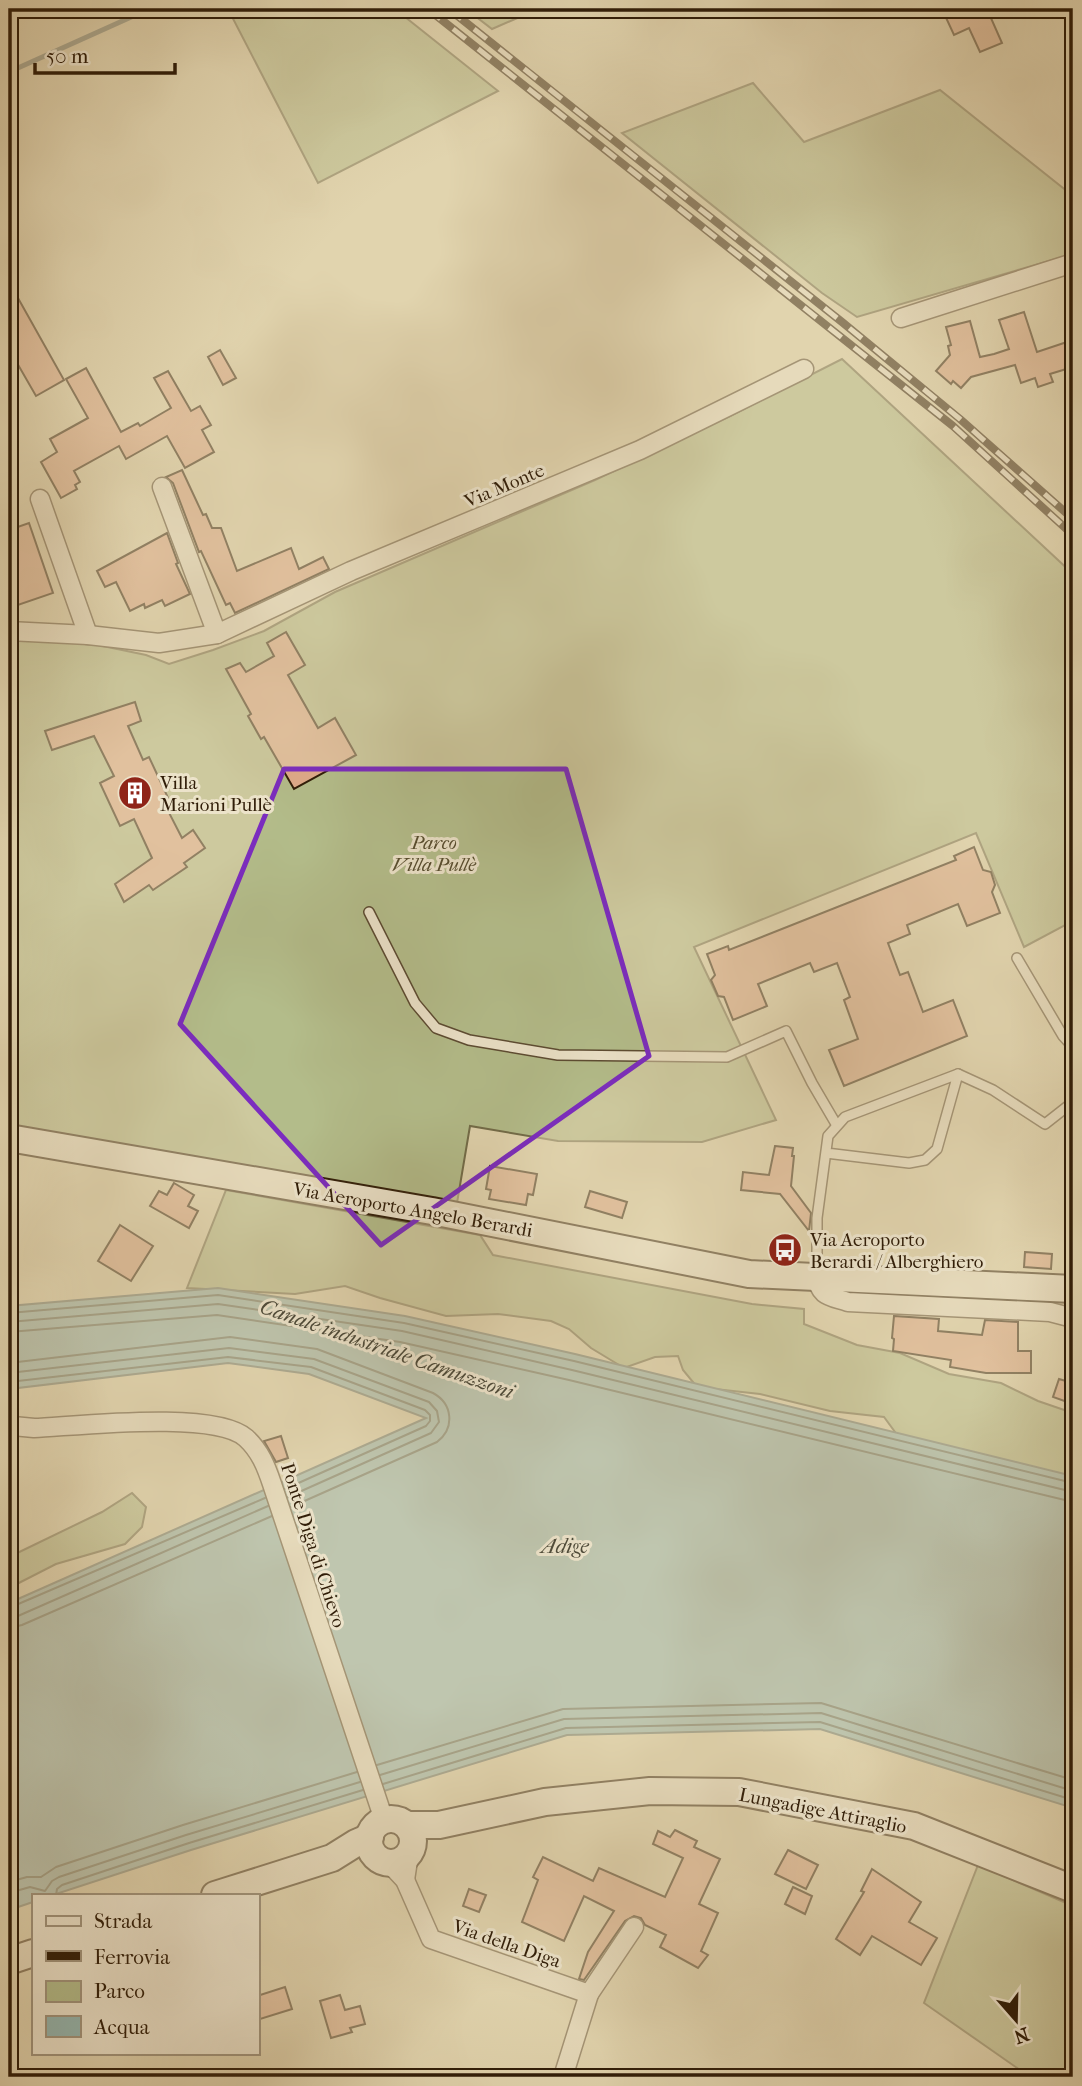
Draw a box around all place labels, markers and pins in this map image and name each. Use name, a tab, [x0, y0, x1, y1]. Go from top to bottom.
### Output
place label: Villa Marioni Pullè	[159, 772, 272, 816]
building icon: Villa Marioni Pullè	[116, 774, 154, 812]
place label: Via Aeroporto Berardi / Alberghiero	[809, 1229, 984, 1273]
bus stop icon: Via Aeroporto Berardi / Alberghiero	[766, 1231, 804, 1269]

